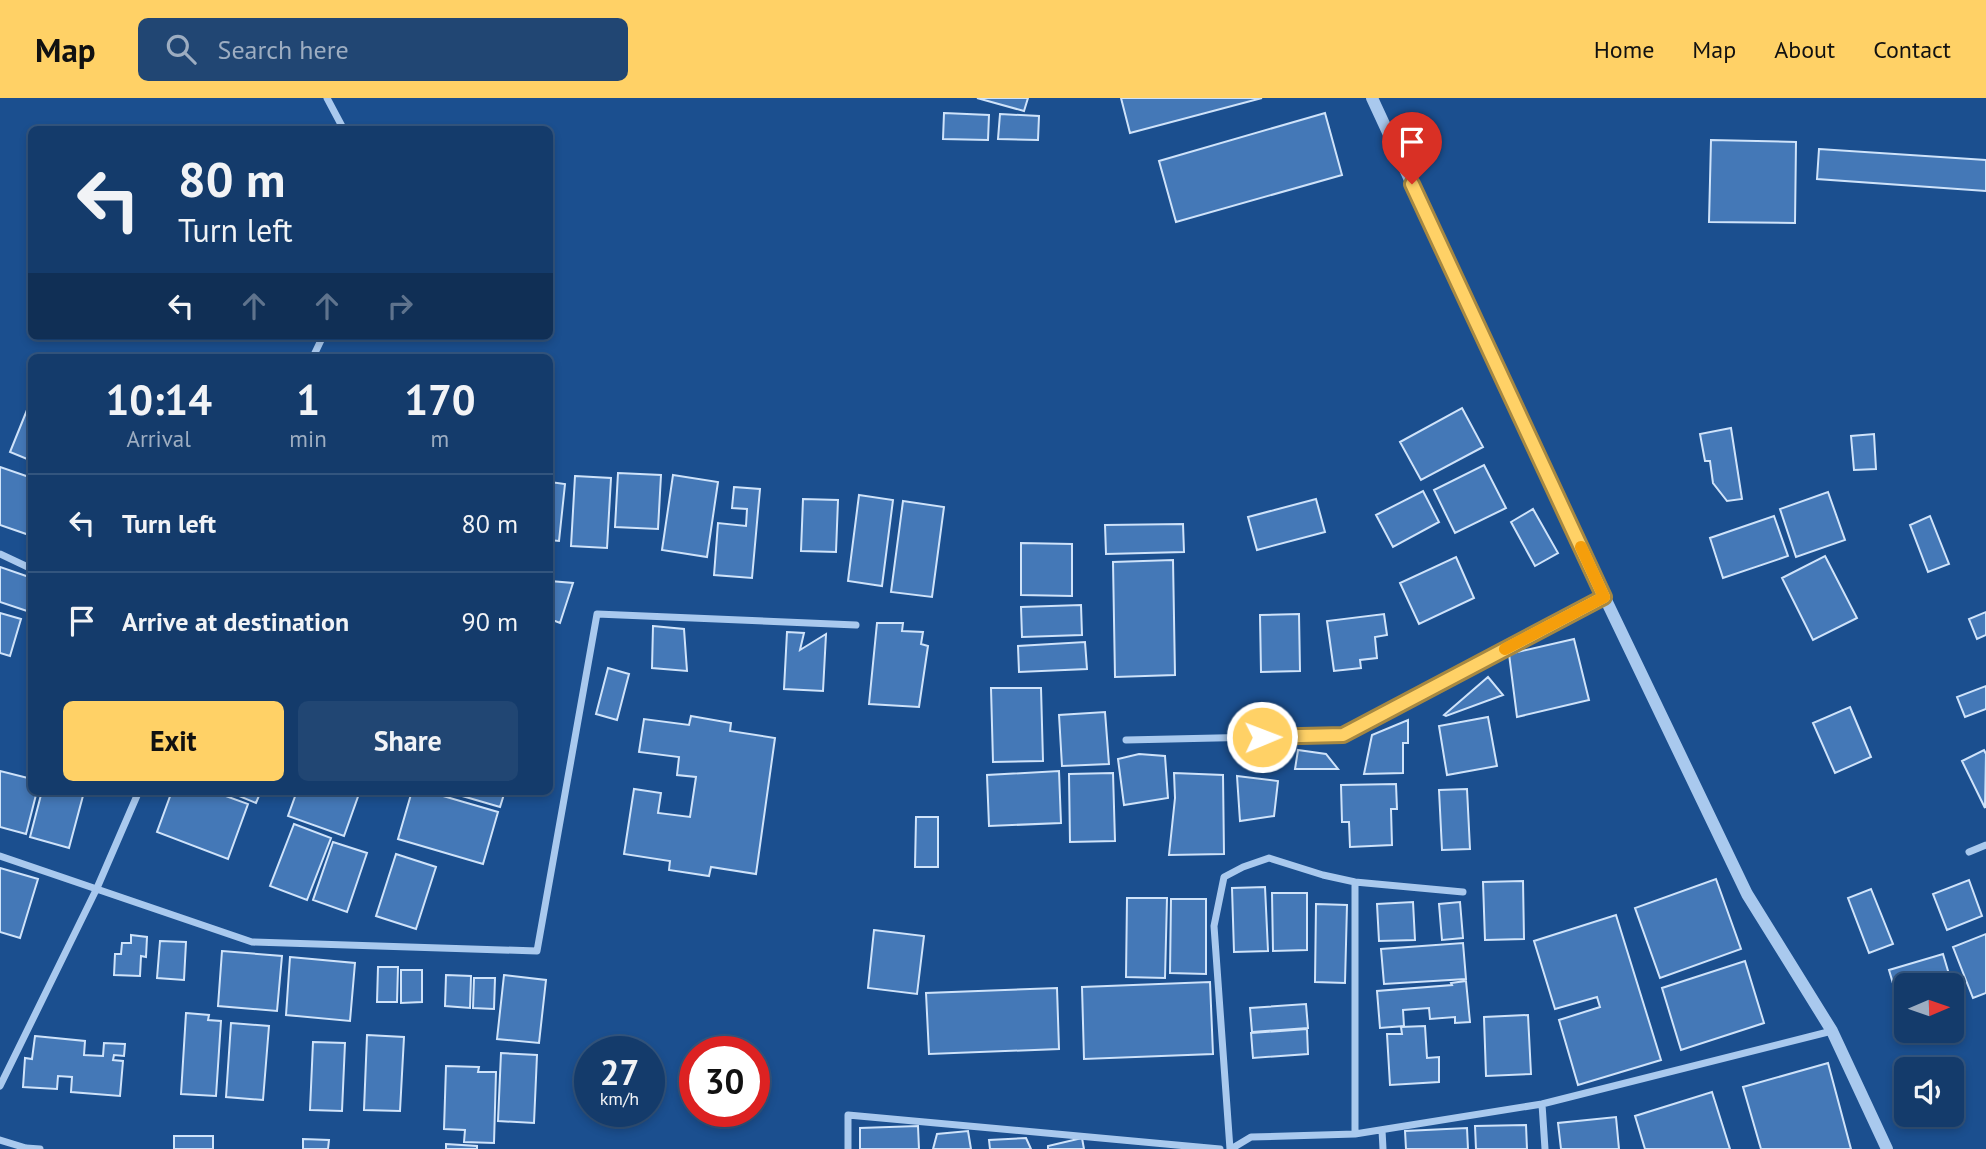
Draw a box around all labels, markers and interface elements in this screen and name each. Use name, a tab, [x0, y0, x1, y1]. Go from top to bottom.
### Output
search box	[138, 18, 628, 81]
text: Map	[35, 28, 96, 71]
icon: search	[162, 30, 200, 68]
text: Search here	[218, 33, 349, 66]
text: Home	[1594, 34, 1654, 65]
text: Map	[1692, 34, 1736, 65]
text: About	[1774, 34, 1835, 65]
text: Contact	[1873, 34, 1951, 65]
pin	[1382, 112, 1442, 184]
icon: arrive	[1393, 123, 1431, 161]
text: 80 m	[178, 147, 285, 211]
icon: left	[63, 154, 154, 245]
text: Turn left	[178, 209, 293, 251]
icon: left	[162, 287, 200, 325]
icon: ahead	[235, 287, 273, 325]
icon: ahead	[308, 287, 346, 325]
icon: right	[381, 287, 419, 325]
text: 10:14	[105, 372, 212, 427]
text: 1	[296, 372, 320, 427]
text: 170	[404, 372, 476, 427]
text: Arrival	[126, 424, 191, 453]
text: min	[289, 424, 327, 453]
text: m	[431, 424, 449, 453]
icon: left	[63, 504, 101, 542]
text: Turn left	[122, 507, 216, 540]
text: 80 m	[462, 507, 518, 540]
icon: arrive	[63, 602, 101, 640]
text: Arrive at destination	[122, 605, 349, 638]
text: 90 m	[462, 605, 518, 638]
position arrow	[1225, 700, 1299, 774]
button: Exit	[63, 701, 284, 781]
button: Share	[298, 701, 518, 781]
north arrow	[1894, 973, 1964, 1043]
map controls	[1894, 973, 1964, 1127]
speed limit sign: 30	[679, 1036, 770, 1127]
text: 27	[600, 1049, 639, 1095]
button: sound	[1894, 1057, 1964, 1127]
text: km/h	[600, 1087, 639, 1110]

